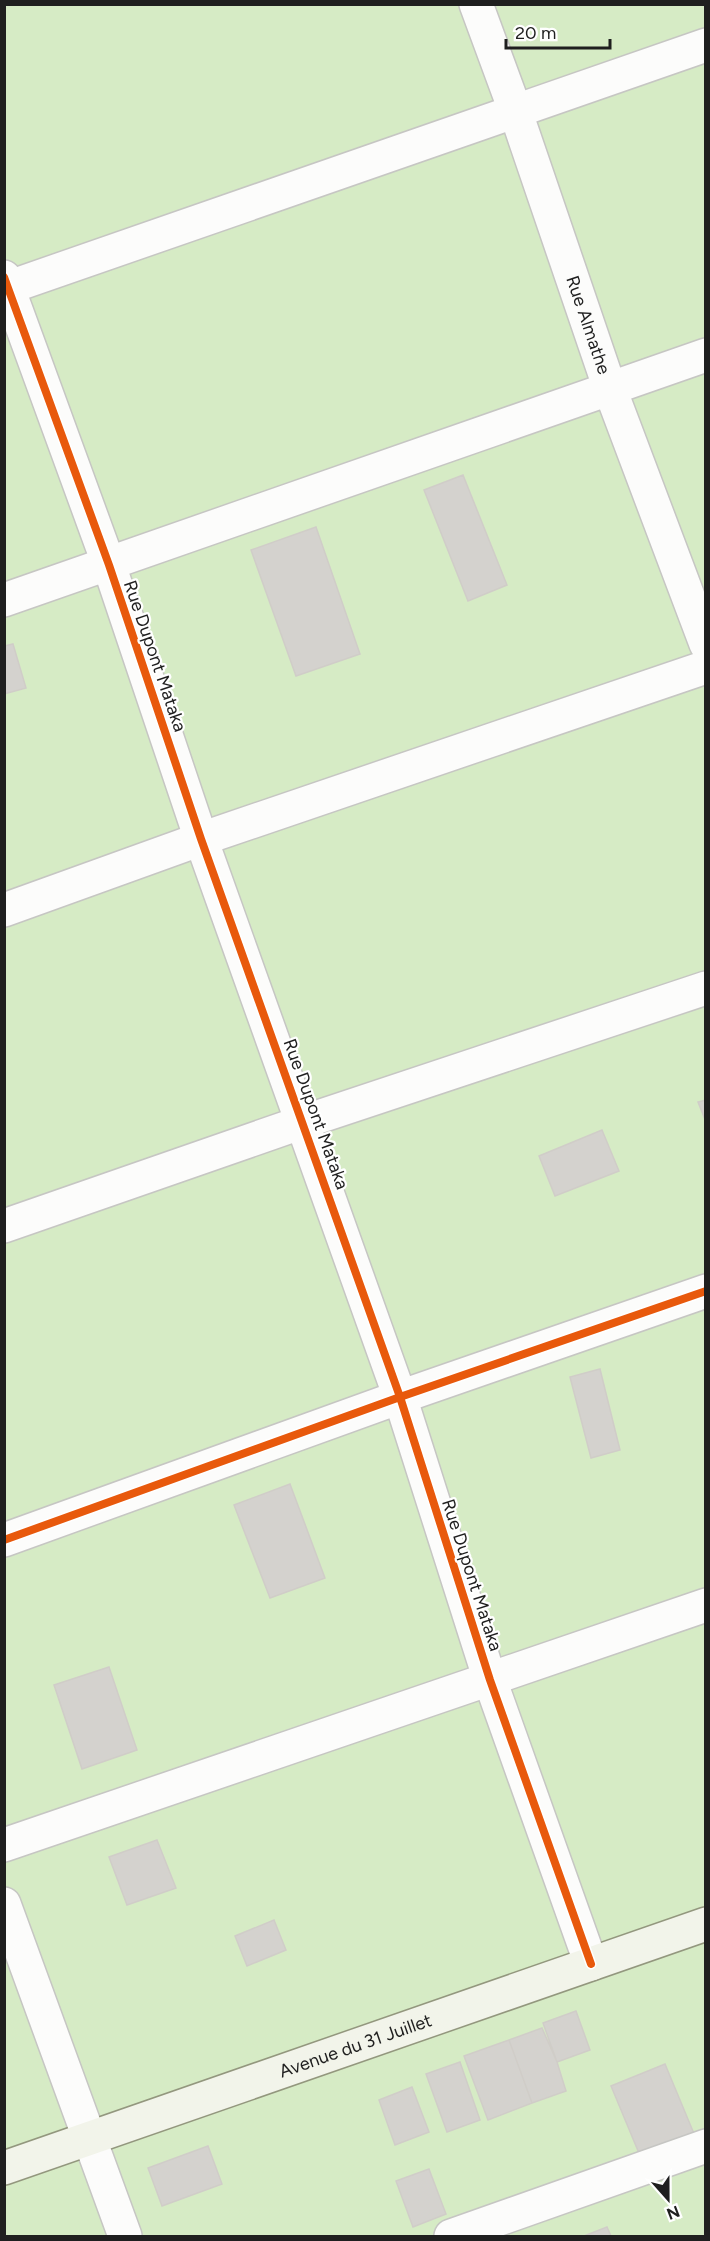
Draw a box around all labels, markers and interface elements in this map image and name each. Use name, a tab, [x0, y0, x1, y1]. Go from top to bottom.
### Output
scale bar	[506, 12, 610, 50]
text: 20 m	[515, 22, 556, 44]
street label: Rue Almathe	[561, 273, 615, 377]
street label: Rue Dupont Mataka	[119, 578, 191, 734]
street label: Rue Dupont Mataka	[279, 1036, 353, 1192]
street label: Rue Dupont Mataka	[437, 1496, 507, 1654]
street label: Avenue du 31 Juillet	[276, 2009, 435, 2083]
north arrow	[638, 2169, 698, 2229]
text: N	[664, 2201, 682, 2224]

